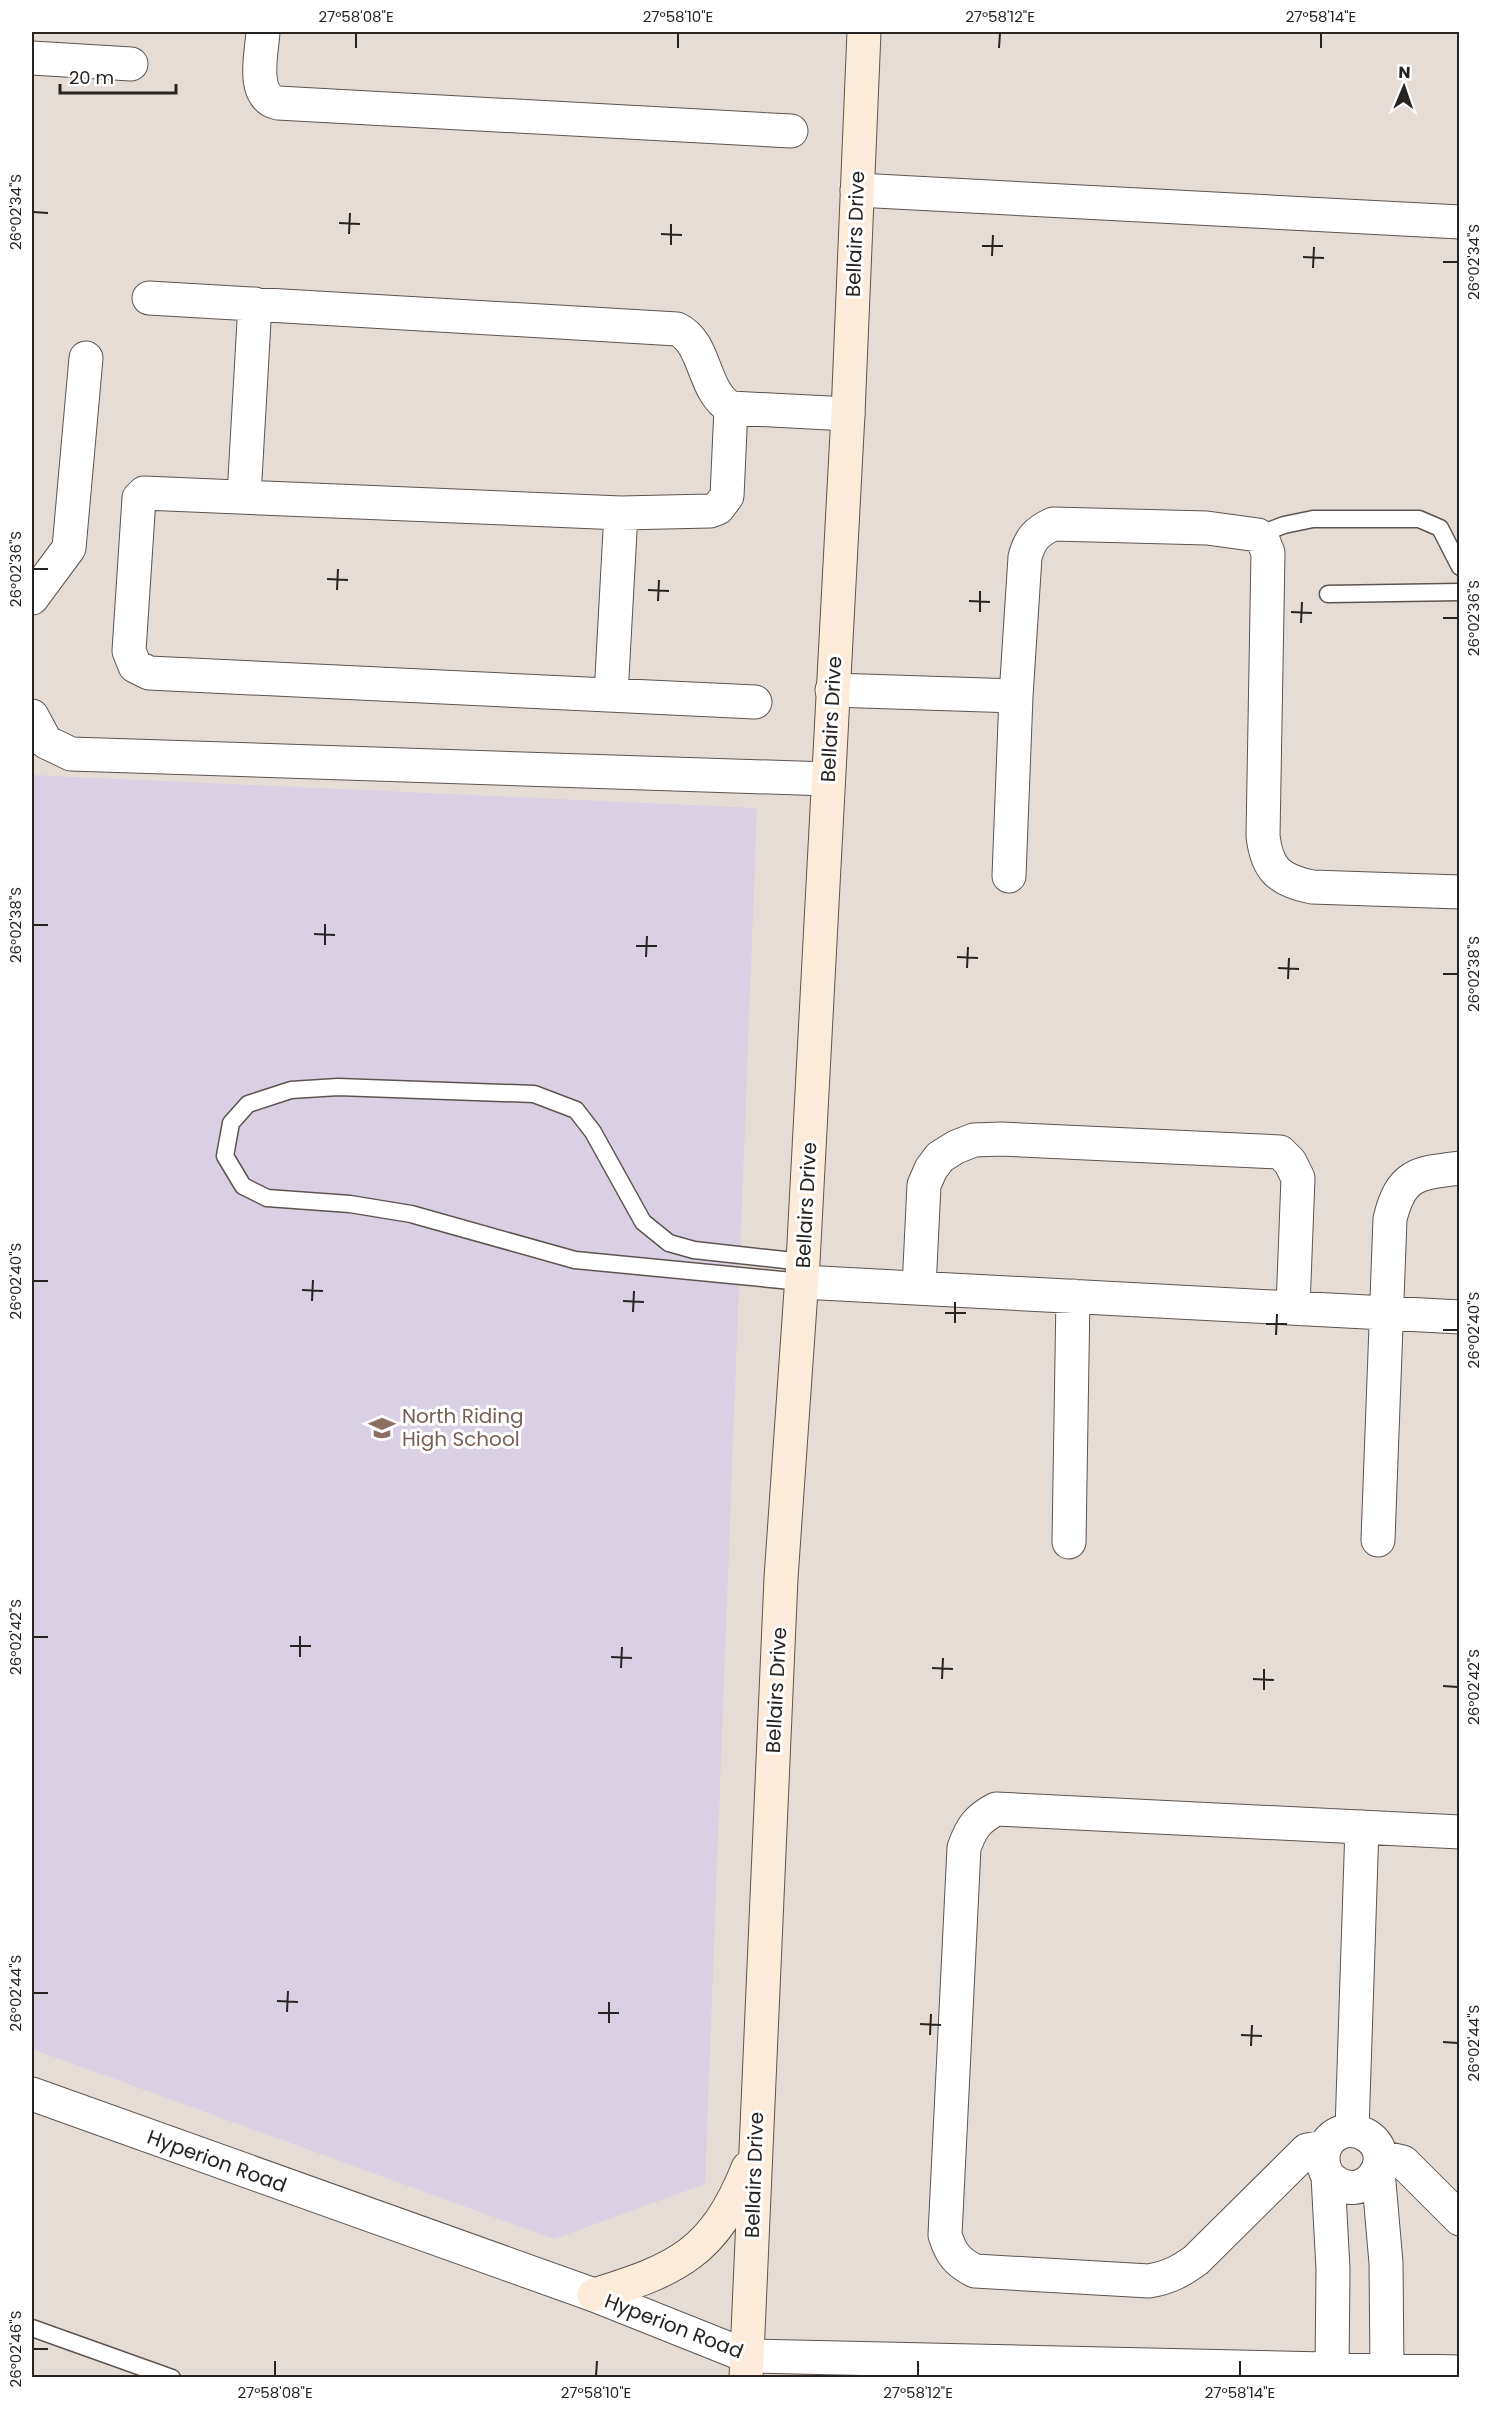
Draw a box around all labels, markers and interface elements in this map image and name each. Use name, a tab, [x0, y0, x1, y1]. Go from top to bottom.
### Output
text: 27°58'08"E	[318, 6, 394, 27]
text: 27°58'10"E	[643, 6, 713, 27]
text: 27°58'12"E	[965, 6, 1035, 27]
text: 27°58'14"E	[1286, 6, 1356, 27]
scale bar	[60, 57, 176, 95]
north arrow	[1374, 57, 1434, 117]
text: N	[1398, 61, 1411, 84]
text: 20 m	[69, 65, 114, 90]
street label: Bellairs Drive	[839, 170, 871, 298]
text: 26°02'34"S	[5, 174, 26, 250]
text: 26°02'34"S	[1463, 224, 1484, 300]
text: 26°02'36"S	[5, 531, 26, 607]
text: 26°02'36"S	[1463, 580, 1484, 656]
street label: Bellairs Drive	[814, 655, 848, 783]
text: 26°02'38"S	[5, 887, 26, 963]
text: 26°02'38"S	[1463, 936, 1484, 1012]
street label: Bellairs Drive	[789, 1141, 823, 1269]
text: 26°02'40"S	[5, 1243, 26, 1319]
text: 26°02'40"S	[1463, 1292, 1484, 1368]
place label: North Riding High School	[402, 1402, 524, 1453]
school or university icon: North Riding High School	[367, 1413, 397, 1443]
text: 26°02'42"S	[5, 1599, 26, 1675]
street label: Bellairs Drive	[759, 1626, 793, 1754]
text: 26°02'42"S	[1463, 1649, 1484, 1725]
text: 26°02'44"S	[5, 1955, 26, 2031]
text: 26°02'44"S	[1463, 2005, 1484, 2081]
street label: Bellairs Drive	[738, 2111, 770, 2239]
street label: Hyperion Road	[143, 2123, 291, 2199]
street label: Hyperion Road	[601, 2287, 747, 2365]
text: 26°02'46"S	[5, 2311, 26, 2387]
text: 27°58'08"E	[237, 2382, 313, 2403]
text: 27°58'10"E	[561, 2382, 631, 2403]
text: 27°58'12"E	[883, 2382, 953, 2403]
text: 27°58'14"E	[1205, 2382, 1275, 2403]

